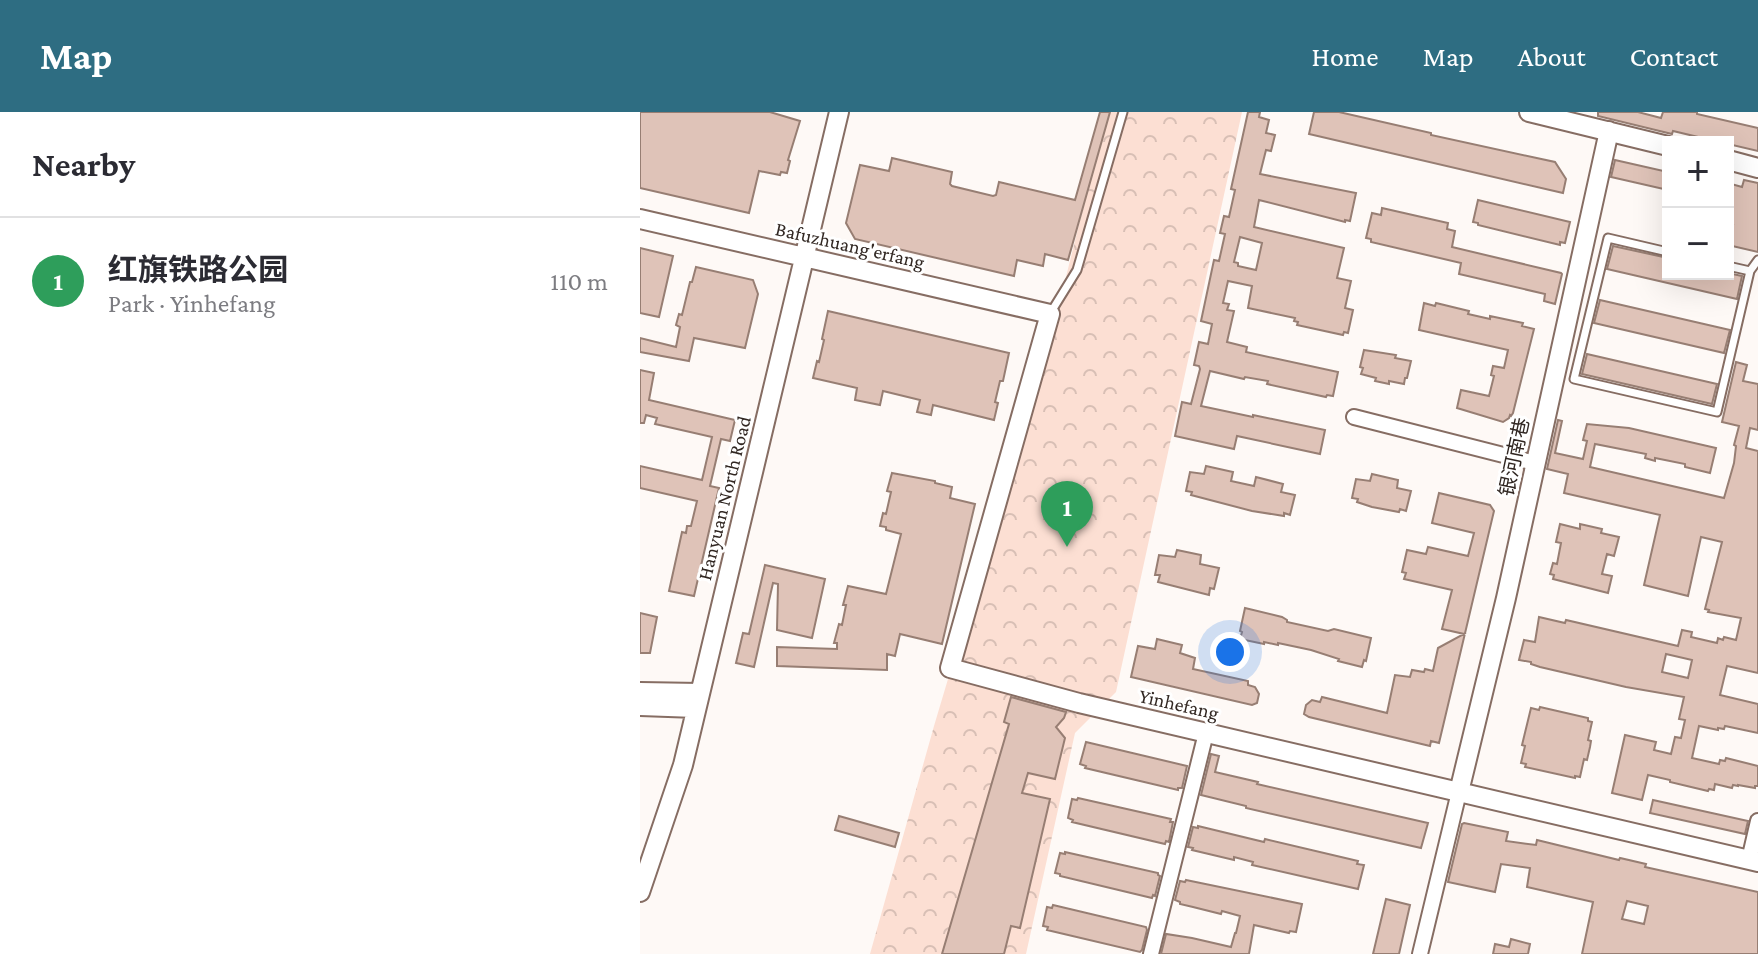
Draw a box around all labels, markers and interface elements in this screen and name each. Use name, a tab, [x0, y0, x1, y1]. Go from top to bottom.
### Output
text: Map	[40, 35, 113, 77]
text: Home	[1312, 41, 1379, 72]
text: Map	[1423, 41, 1474, 72]
text: About	[1518, 41, 1586, 72]
text: Contact	[1630, 41, 1718, 72]
map controls	[1662, 136, 1734, 280]
button: +	[1662, 136, 1734, 208]
text: Nearby	[32, 146, 135, 183]
button: −	[1662, 208, 1734, 280]
street label: Bafuzhuang'erfang	[773, 217, 927, 274]
text: 红旗铁路公园	[108, 253, 288, 286]
text: 1	[53, 267, 63, 296]
text: 110 m	[550, 267, 608, 296]
text: Park · Yinhefang	[108, 289, 276, 318]
street label: Hanyuan North Road	[693, 413, 756, 583]
street label: 银河南巷	[1495, 416, 1533, 498]
pin: 1	[1041, 481, 1093, 547]
your location	[1210, 632, 1250, 672]
street label: Yinhefang	[1137, 684, 1221, 725]

